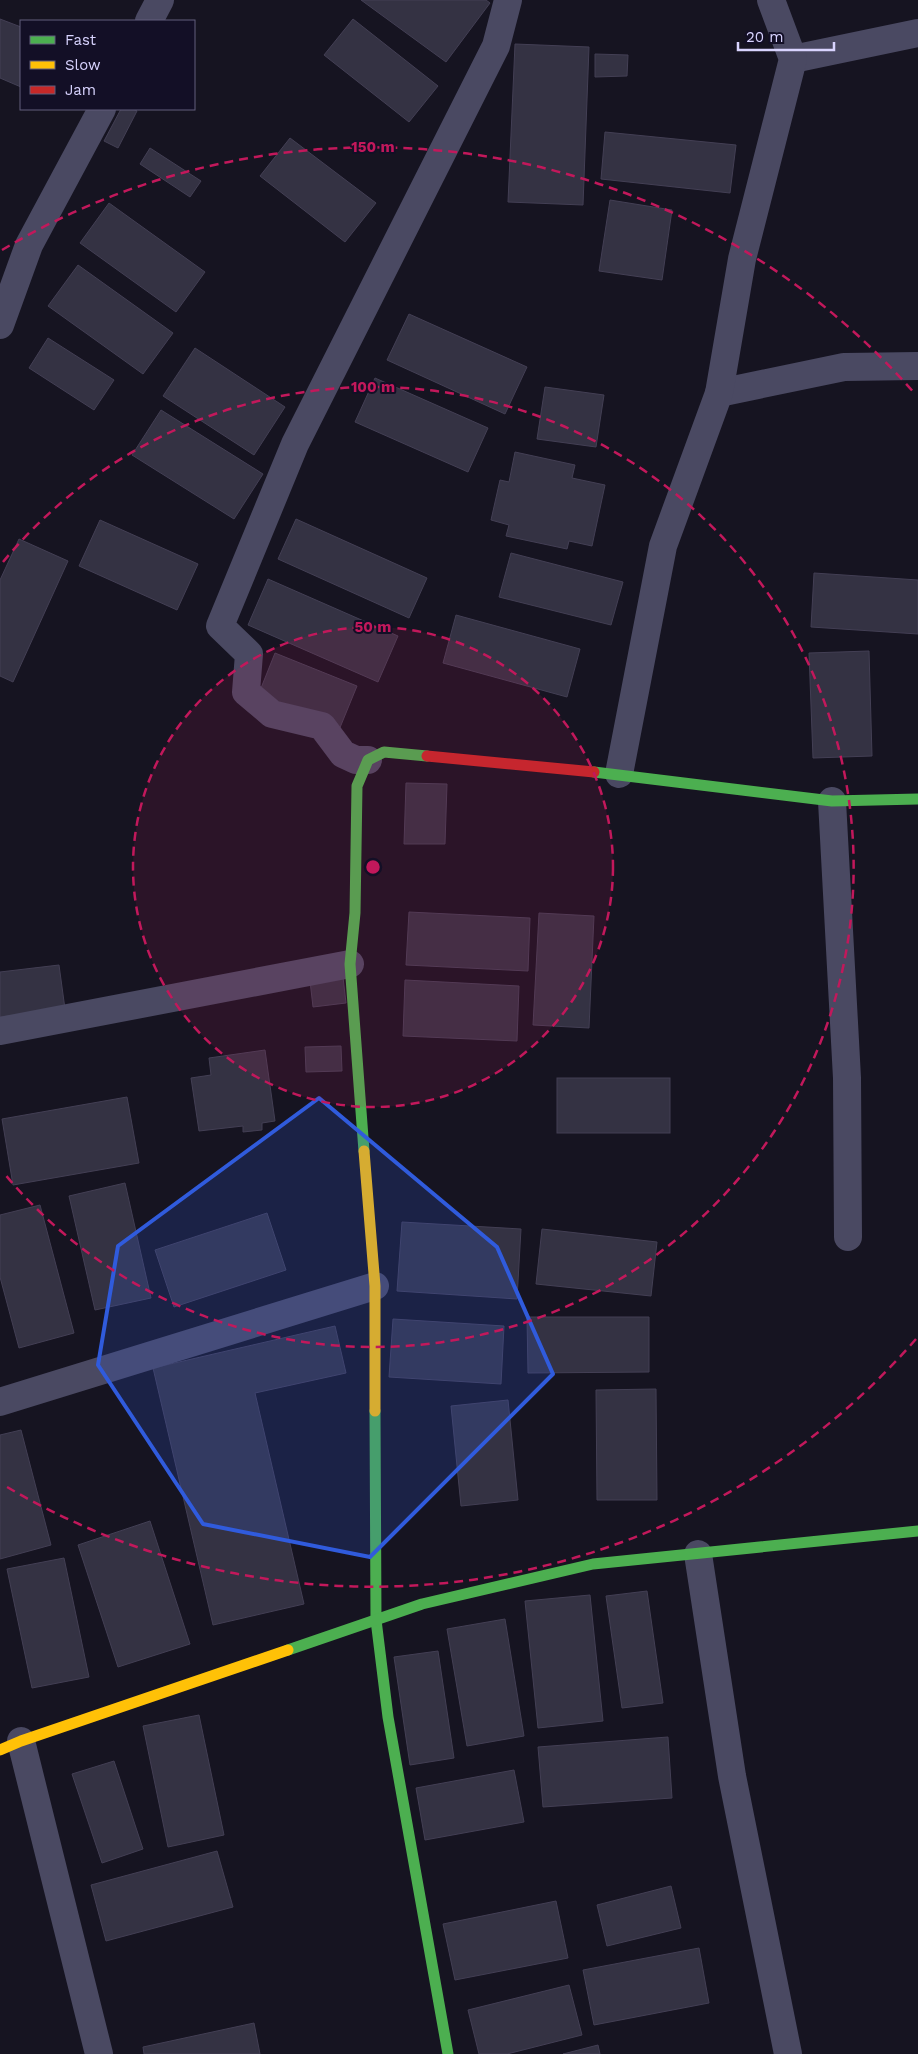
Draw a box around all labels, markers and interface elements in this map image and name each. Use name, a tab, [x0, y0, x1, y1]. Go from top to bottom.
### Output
legend	[20, 20, 195, 110]
scale bar	[738, 20, 834, 52]
text: 20 m	[746, 28, 784, 46]
text: Fast	[65, 31, 97, 49]
text: Slow	[65, 56, 101, 74]
text: Jam	[65, 81, 96, 99]
text: 150 m	[351, 138, 395, 156]
text: 100 m	[351, 378, 395, 396]
text: 50 m	[355, 618, 391, 636]
centre of rings	[364, 858, 382, 876]

